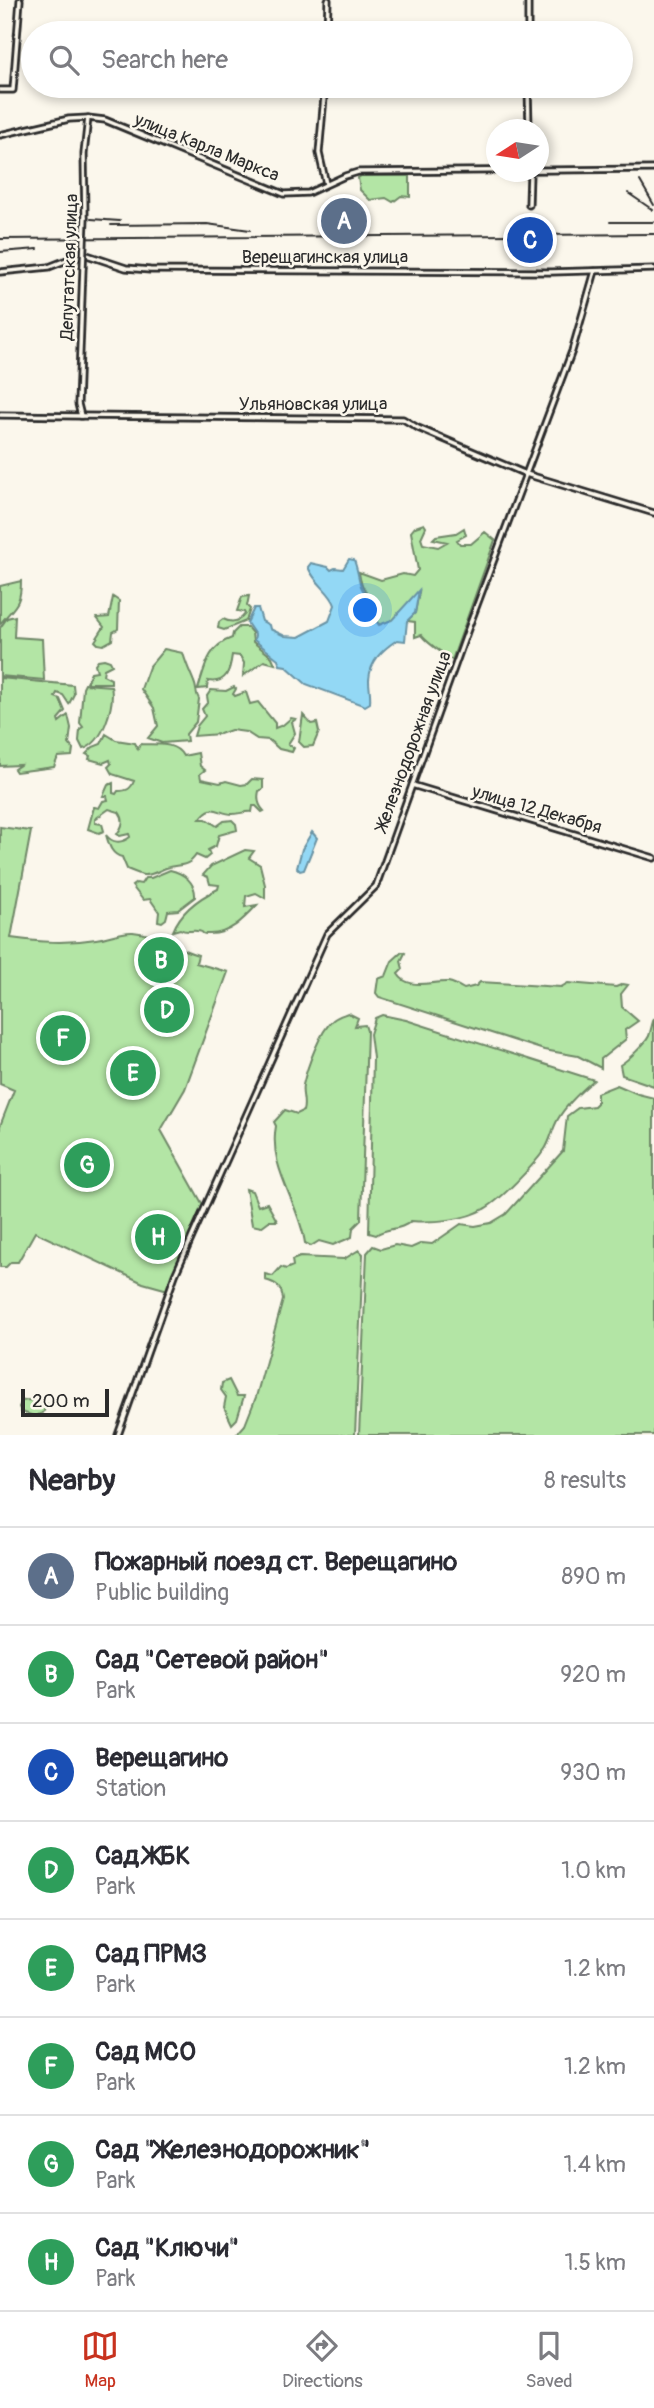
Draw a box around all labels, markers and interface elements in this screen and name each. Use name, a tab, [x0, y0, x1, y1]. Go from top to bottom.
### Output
search box	[21, 21, 633, 98]
icon: search	[45, 41, 83, 79]
text: Search here	[101, 44, 228, 76]
street label: улица Карла Маркса	[130, 108, 283, 187]
north arrow	[486, 119, 549, 182]
street label: Депутатская улица	[55, 193, 84, 342]
pin: A	[321, 195, 367, 247]
pin: C	[507, 214, 553, 266]
street label: Верещагинская улица	[242, 246, 408, 269]
street label: Ульяновская улица	[239, 393, 387, 416]
your location	[348, 593, 382, 627]
street label: Железнодорожная улица	[369, 648, 457, 837]
street label: улица 12 Декабря	[468, 780, 604, 839]
pin: B	[138, 934, 184, 986]
pin: D	[144, 984, 190, 1036]
pin: F	[40, 1012, 86, 1064]
pin: E	[110, 1047, 156, 1099]
pin: G	[64, 1139, 110, 1191]
pin: H	[135, 1211, 181, 1263]
scale bar	[21, 1386, 108, 1418]
text: 200 m	[32, 1389, 90, 1413]
text: Nearby	[28, 1462, 115, 1499]
text: 8 results	[544, 1466, 626, 1495]
text: Пожарный поезд ст. Верещагино	[95, 1546, 457, 1578]
text: A	[44, 1562, 58, 1591]
text: 890 m	[561, 1562, 626, 1591]
text: Public building	[95, 1578, 229, 1607]
text: Сад "Сетевой район"	[95, 1644, 329, 1676]
text: B	[44, 1660, 58, 1689]
text: 920 m	[560, 1660, 626, 1689]
text: Park	[95, 1676, 135, 1705]
text: Верещагино	[95, 1742, 228, 1774]
text: C	[44, 1758, 58, 1787]
text: 930 m	[560, 1758, 626, 1787]
text: Station	[95, 1774, 166, 1803]
text: Сад ЖБК	[95, 1840, 191, 1872]
text: D	[44, 1856, 58, 1885]
text: 1.0 km	[561, 1856, 626, 1885]
text: Park	[95, 1872, 135, 1901]
text: Сад ПРМЗ	[95, 1938, 207, 1970]
text: E	[45, 1954, 57, 1983]
text: 1.2 km	[564, 1954, 626, 1983]
text: Park	[95, 1970, 135, 1999]
text: Сад МСО	[95, 2036, 196, 2068]
text: F	[44, 2052, 58, 2081]
text: 1.2 km	[564, 2052, 626, 2081]
text: Park	[95, 2068, 135, 2097]
text: Сад "Железнодорожник"	[95, 2134, 370, 2166]
text: G	[43, 2150, 59, 2179]
text: 1.4 km	[564, 2150, 626, 2179]
text: Park	[95, 2166, 135, 2195]
text: Сад "Ключи"	[95, 2232, 239, 2264]
text: H	[44, 2248, 58, 2277]
text: 1.5 km	[564, 2248, 626, 2277]
text: Park	[95, 2264, 135, 2293]
tab: Map	[81, 2327, 119, 2393]
tab: Directions	[282, 2327, 363, 2393]
tab: Saved	[525, 2327, 573, 2393]

